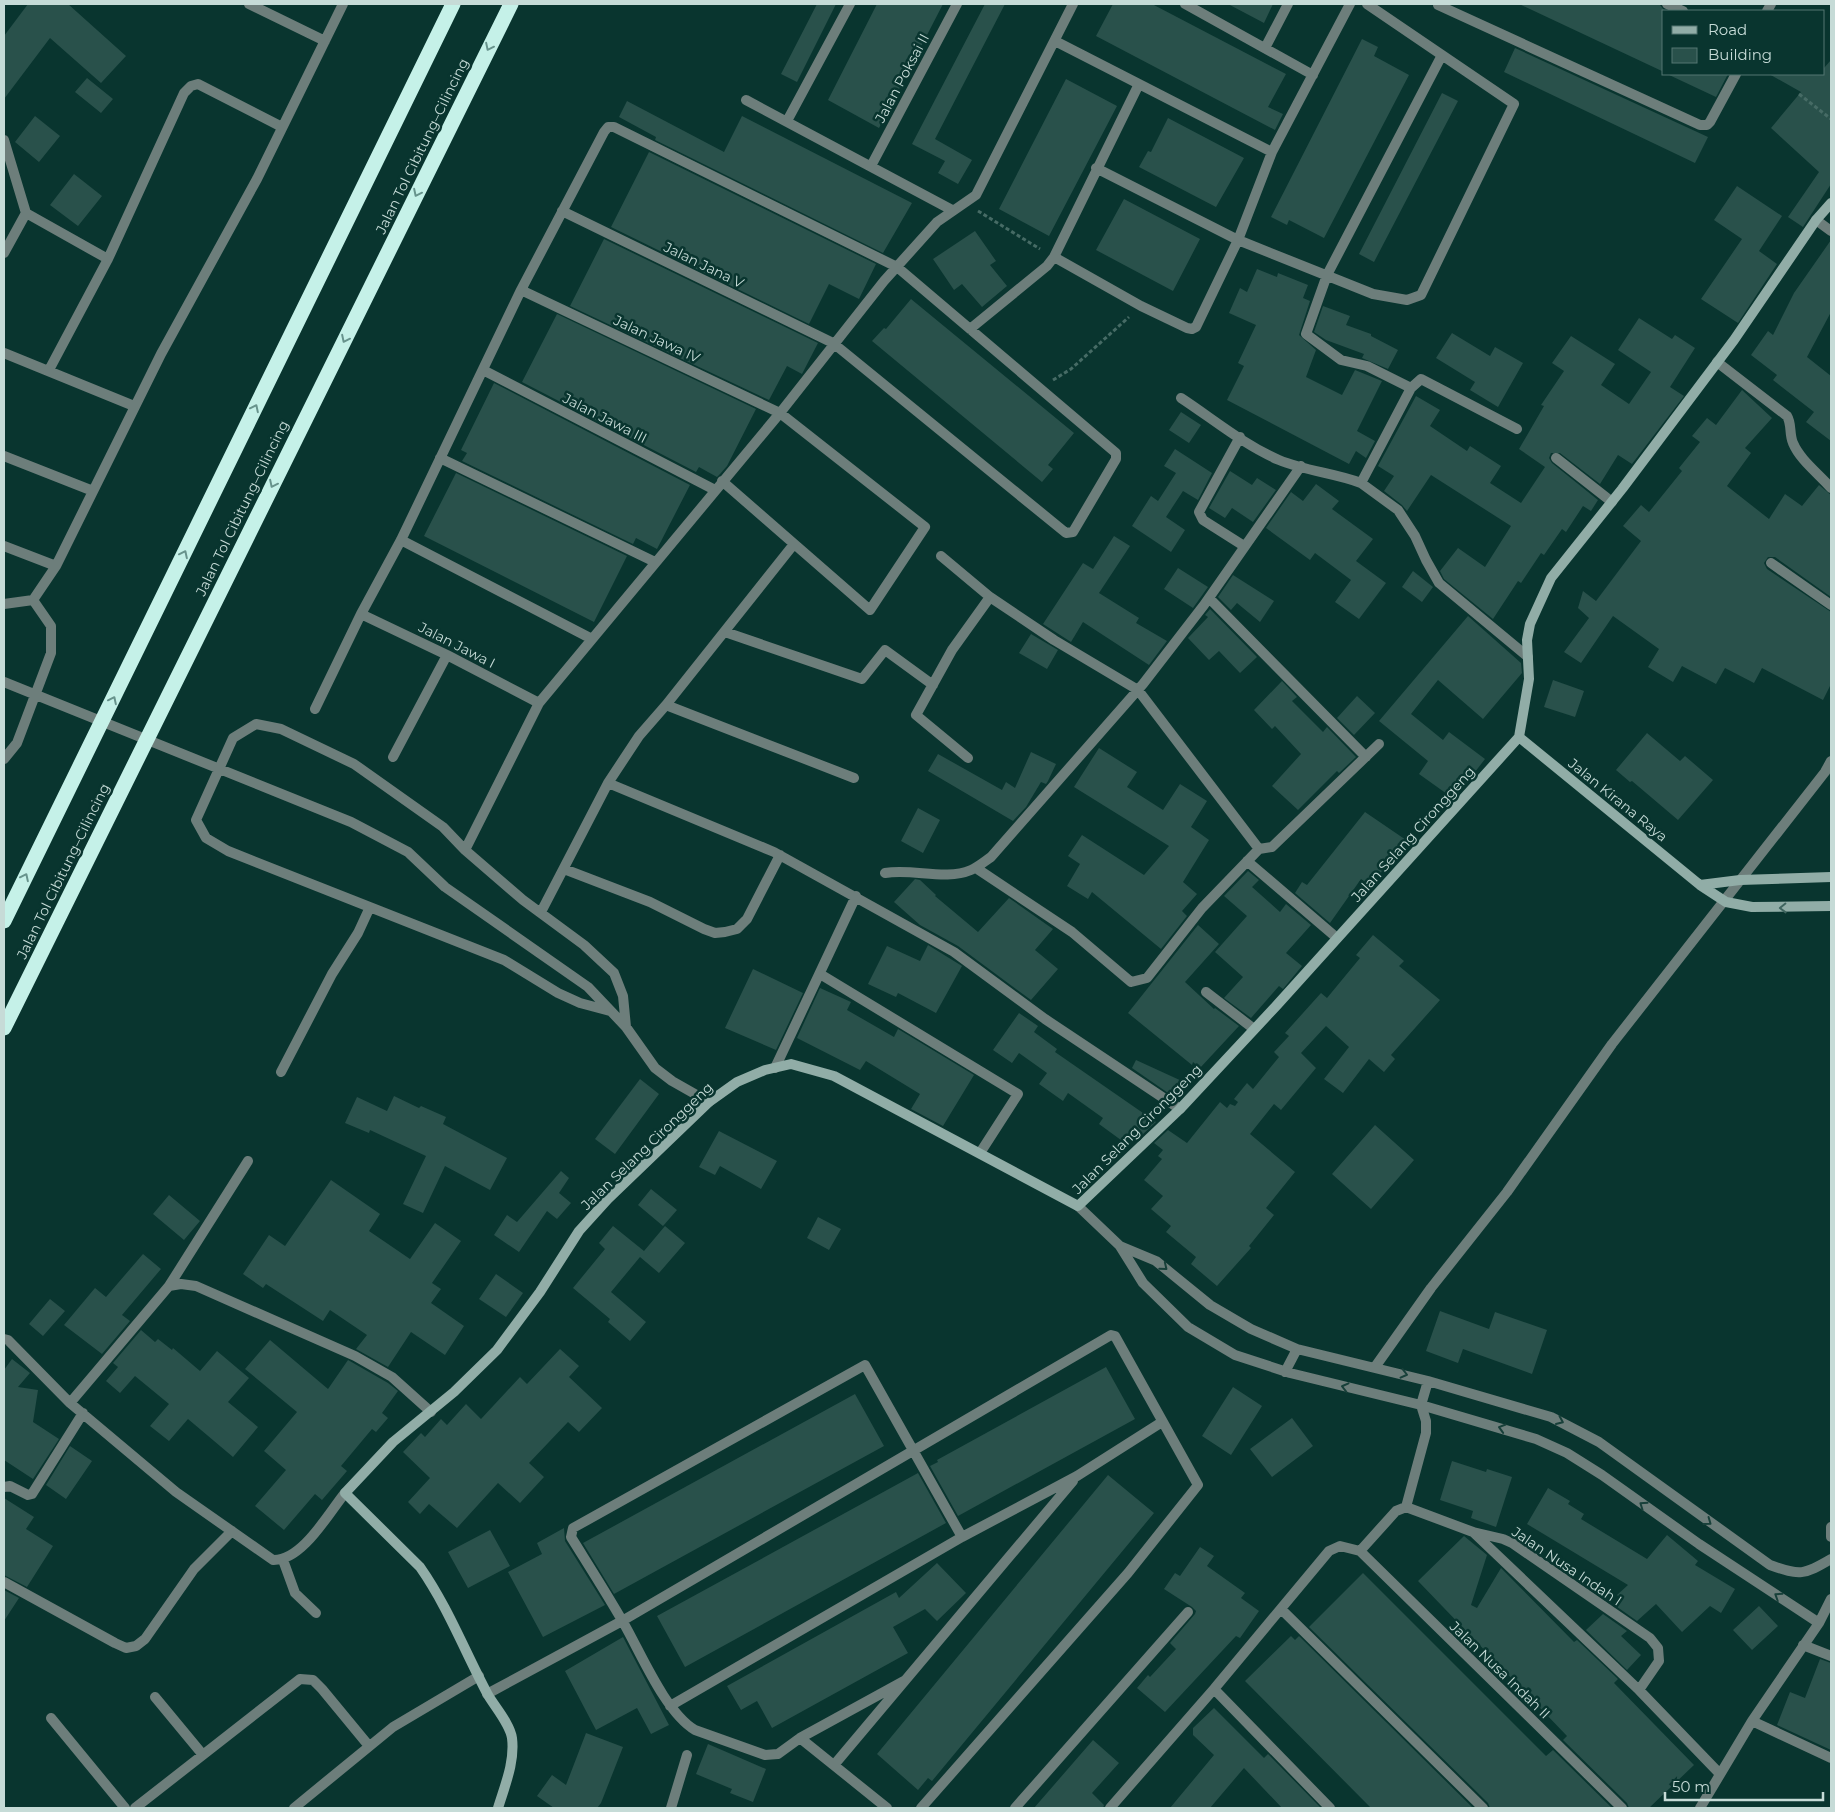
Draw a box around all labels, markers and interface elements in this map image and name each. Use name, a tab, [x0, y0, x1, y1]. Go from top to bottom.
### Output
legend	[1662, 10, 1825, 75]
text: Road	[1708, 20, 1747, 39]
street label: Jalan Poksai II	[871, 30, 933, 126]
one-way arrow	[485, 42, 495, 51]
text: Building	[1708, 45, 1772, 64]
street label: Jalan Tol Cibitung–Cilincing	[371, 55, 472, 238]
one-way arrow	[413, 188, 423, 197]
street label: Jalan Jana V	[660, 237, 747, 292]
street label: Jalan Jawa IV	[610, 311, 703, 367]
one-way arrow	[341, 333, 351, 342]
street label: Jalan Jawa III	[559, 389, 650, 447]
one-way arrow	[249, 404, 260, 413]
street label: Jalan Tol Cibitung–Cilincing	[191, 417, 292, 600]
one-way arrow	[268, 479, 279, 488]
one-way arrow	[178, 550, 188, 559]
street label: Jalan Jawa I	[415, 618, 498, 672]
one-way arrow	[107, 696, 117, 705]
street label: Jalan Kirana Raya	[1564, 754, 1671, 846]
street label: Jalan Selang Cironggeng	[1347, 762, 1479, 906]
street label: Jalan Tol Cibitung–Cilincing	[12, 780, 113, 963]
one-way arrow	[19, 874, 29, 883]
one-way arrow	[1778, 902, 1786, 913]
street label: Jalan Selang Cironggeng	[1068, 1060, 1206, 1198]
street label: Jalan Selang Cironggeng	[577, 1078, 717, 1214]
one-way arrow	[1158, 1262, 1167, 1270]
one-way arrow	[1400, 1369, 1408, 1379]
one-way arrow	[1340, 1382, 1349, 1393]
one-way arrow	[1555, 1415, 1564, 1426]
one-way arrow	[1498, 1424, 1506, 1434]
one-way arrow	[1640, 1502, 1649, 1511]
one-way arrow	[1702, 1516, 1712, 1525]
street label: Jalan Nusa Indah I	[1508, 1522, 1625, 1609]
one-way arrow	[1774, 1593, 1784, 1602]
street label: Jalan Nusa Indah II	[1445, 1617, 1554, 1723]
scale bar	[1665, 1770, 1822, 1802]
text: 50 m	[1672, 1777, 1710, 1796]

